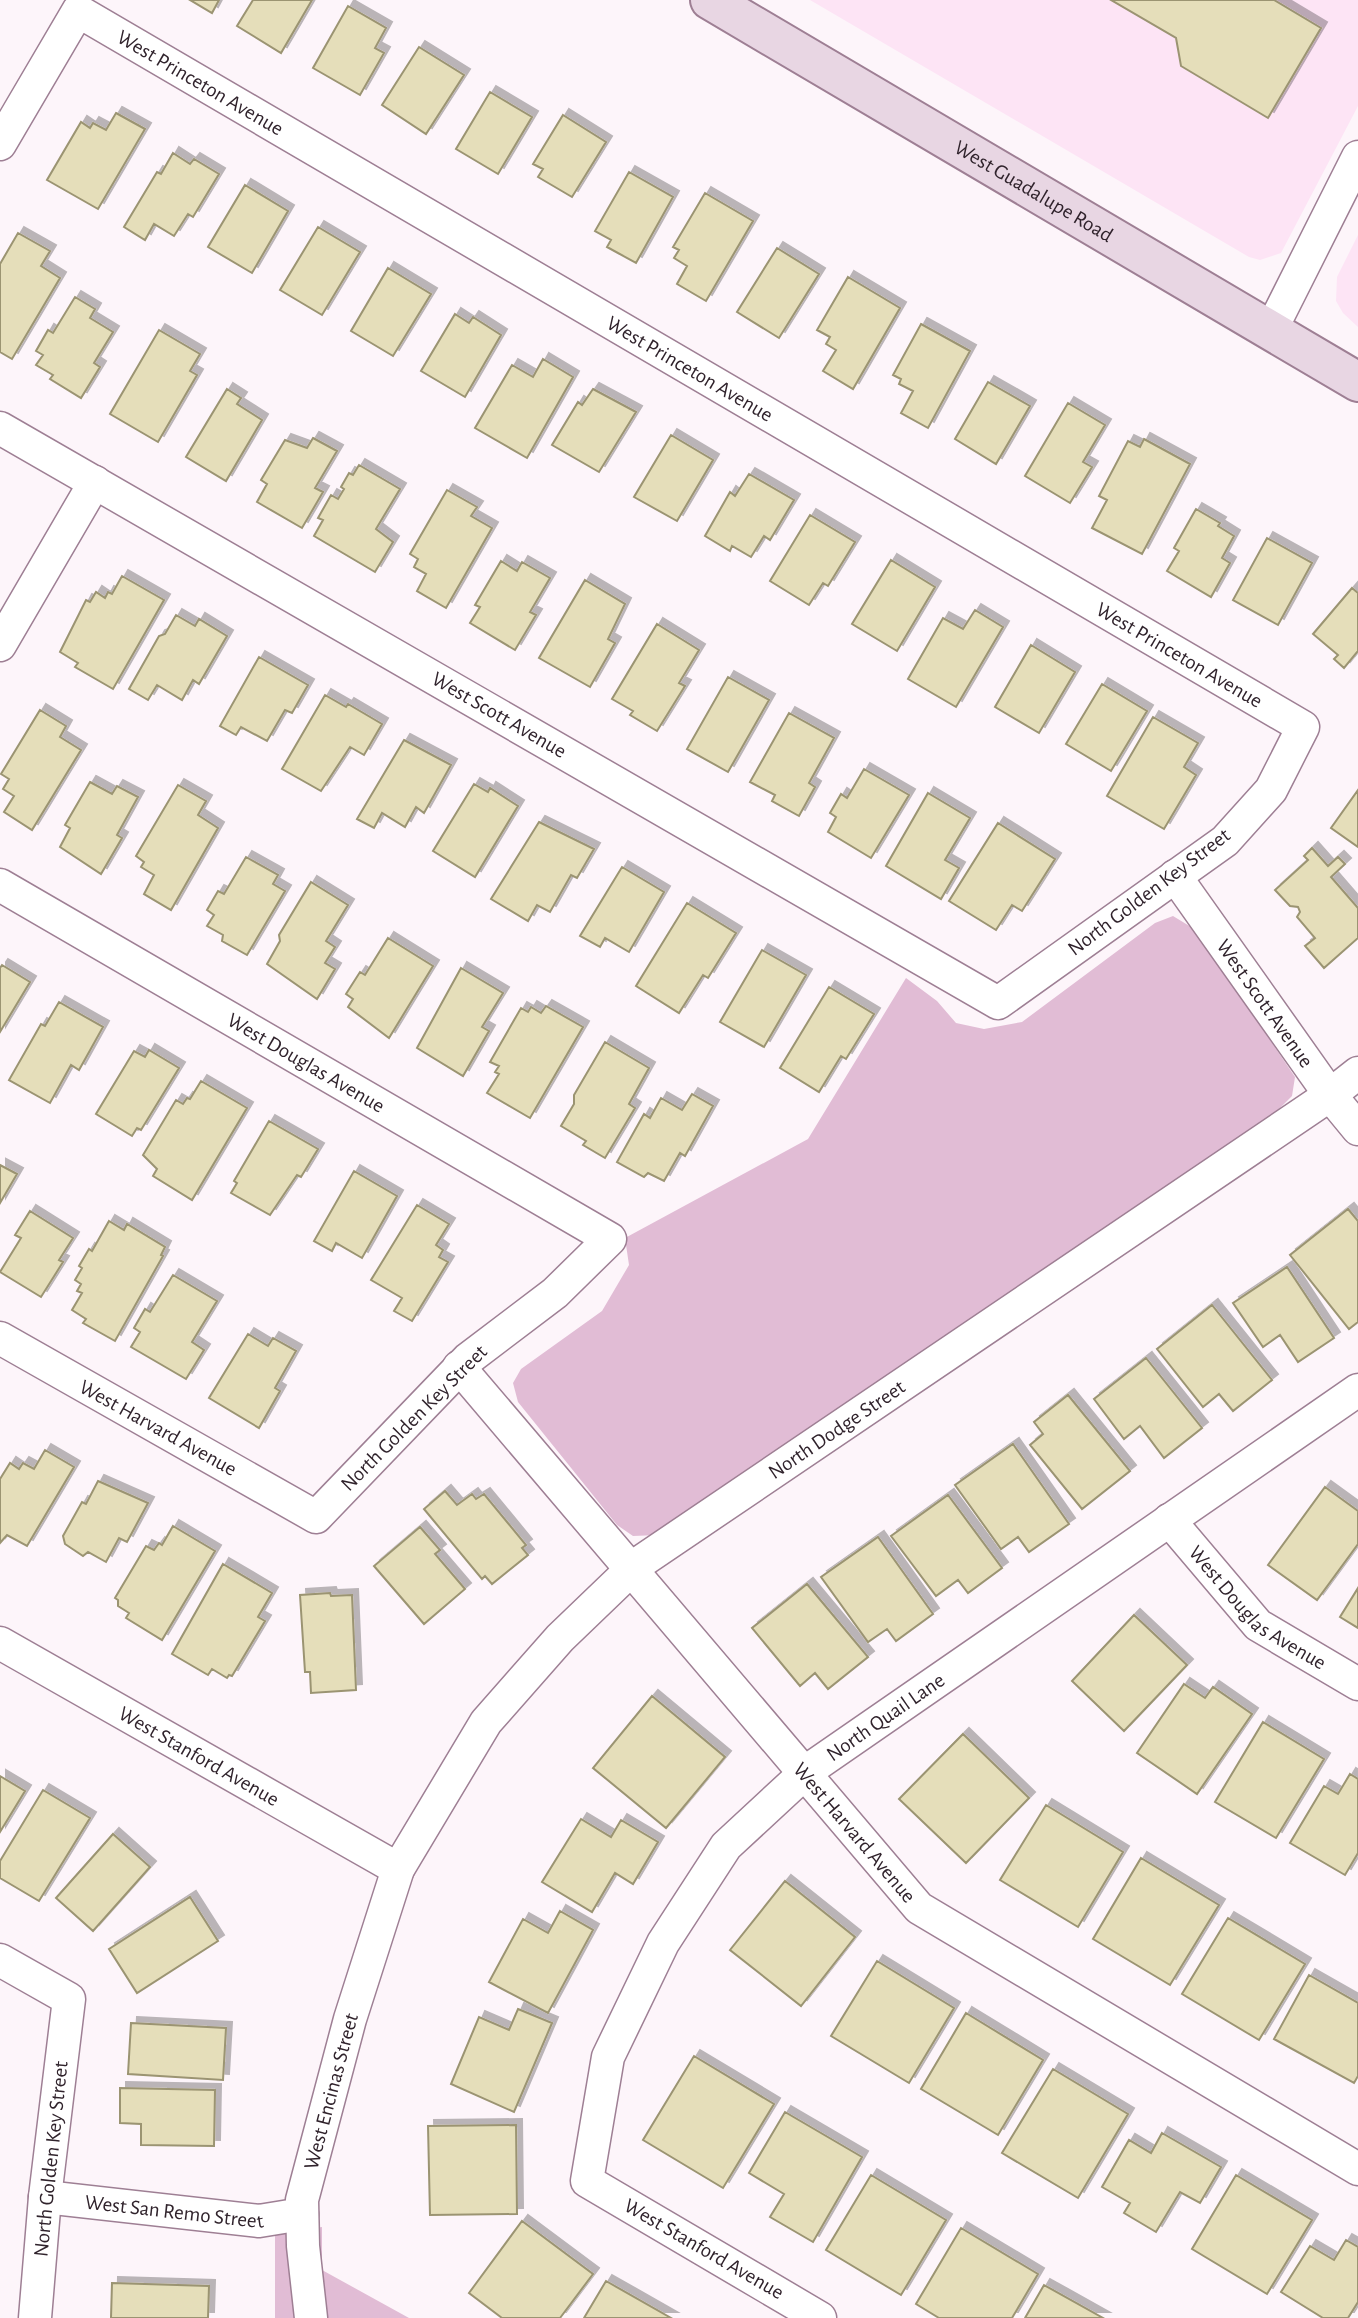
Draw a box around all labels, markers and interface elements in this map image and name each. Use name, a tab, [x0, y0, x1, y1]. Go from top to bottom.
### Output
street label: West Princeton Avenue	[114, 26, 287, 139]
street label: West Guadalupe Road	[951, 136, 1117, 246]
street label: West Princeton Avenue	[603, 312, 777, 425]
street label: West Princeton Avenue	[1093, 598, 1266, 711]
street label: West Scott Avenue	[428, 668, 570, 762]
street label: North Golden Key Street	[1064, 824, 1234, 960]
street label: West Scott Avenue	[1213, 935, 1317, 1071]
street label: West Douglas Avenue	[224, 1009, 388, 1116]
street label: North Golden Key Street	[337, 1341, 491, 1495]
street label: West Harvard Avenue	[76, 1376, 240, 1480]
street label: North Dodge Street	[765, 1376, 909, 1483]
street label: West Douglas Avenue	[1185, 1542, 1330, 1673]
street label: North Quail Lane	[823, 1669, 948, 1765]
street label: West Stanford Avenue	[115, 1702, 283, 1810]
street label: West Harvard Avenue	[790, 1758, 920, 1906]
street label: West Encinas Street	[300, 2010, 362, 2172]
street label: North Golden Key Street	[30, 2060, 72, 2258]
street label: West San Remo Street	[84, 2191, 265, 2232]
street label: West Stanford Avenue	[621, 2195, 787, 2303]

